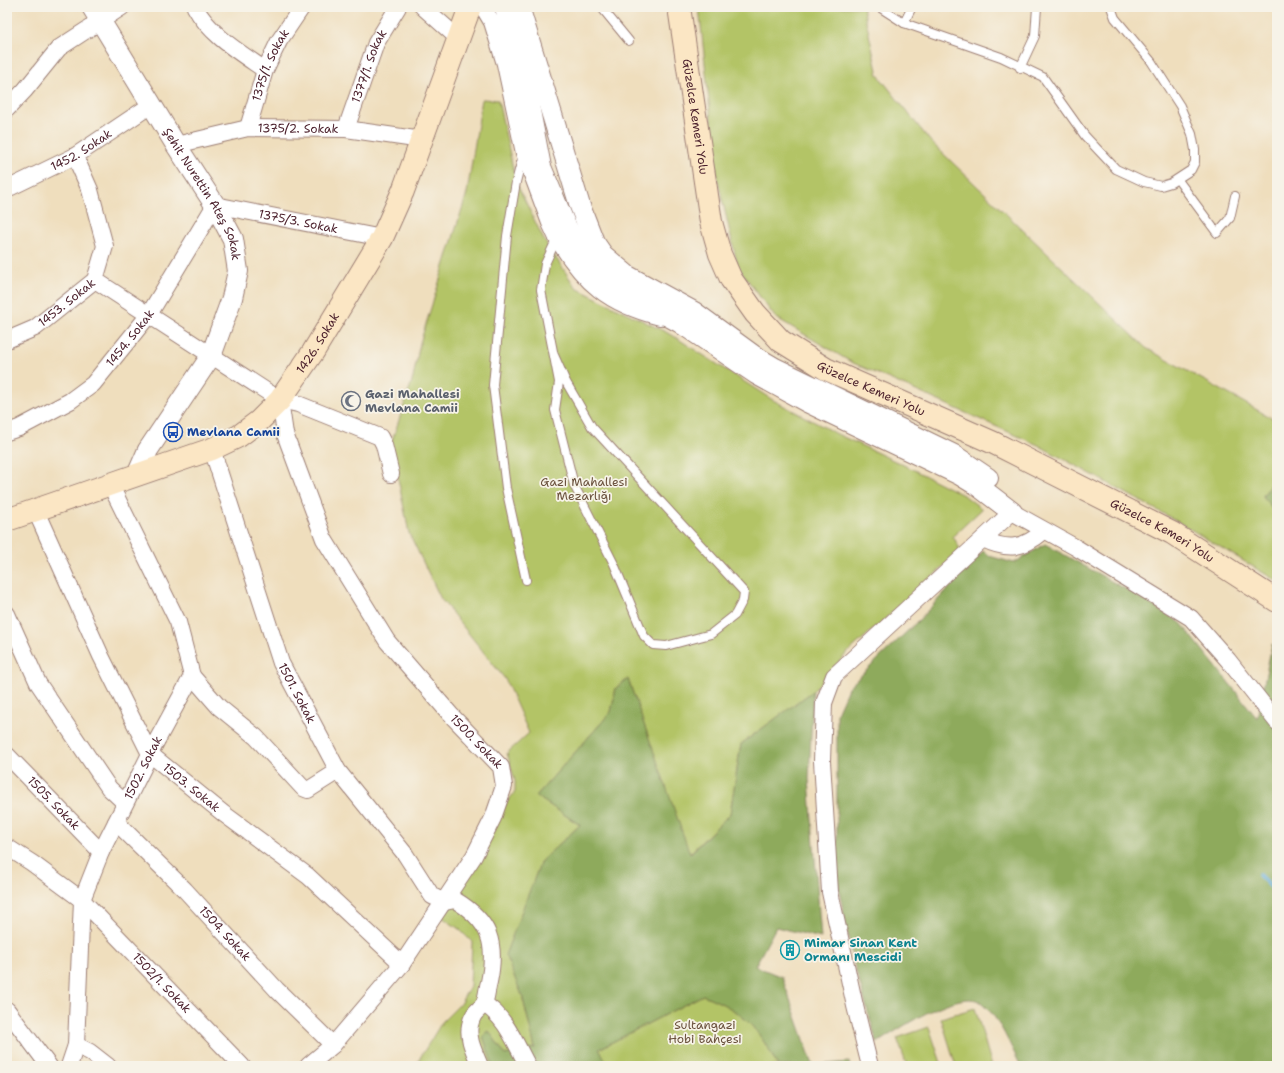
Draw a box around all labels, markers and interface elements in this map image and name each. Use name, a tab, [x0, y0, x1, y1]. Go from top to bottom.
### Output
street label: 1375/1. Sokak	[248, 26, 293, 103]
street label: 1377/1. Sokak	[348, 26, 391, 105]
street label: Güzelce Kemeri Yolu	[679, 58, 712, 176]
street label: 1375/2. Sokak	[258, 120, 339, 137]
street label: 1452. Sokak	[48, 125, 115, 175]
street label: Şehit Nurettin Ateş Sokak	[159, 125, 244, 262]
street label: 1375/3. Sokak	[257, 206, 340, 237]
street label: 1453. Sokak	[35, 275, 99, 330]
street label: 1454. Sokak	[102, 307, 158, 370]
street label: 1426. Sokak	[292, 309, 343, 377]
street label: Güzelce Kemeri Yolu	[814, 357, 928, 420]
place label: Gazi Mahallesi Mevlana Camii	[365, 386, 460, 416]
mosque icon: Gazi Mahallesi Mevlana Camii	[340, 390, 362, 412]
bus stop icon: Mevlana Camii	[162, 421, 184, 443]
place label: Mevlana Camii	[187, 424, 280, 440]
park label: Gazi Mahallesi Mezarlığı	[540, 474, 628, 504]
street label: Güzelce Kemeri Yolu	[1108, 495, 1217, 566]
street label: 1501. Sokak	[274, 660, 319, 726]
street label: 1500. Sokak	[447, 711, 507, 772]
street label: 1502. Sokak	[120, 733, 166, 802]
street label: 1503. Sokak	[159, 759, 223, 816]
street label: 1505. Sokak	[24, 773, 83, 833]
street label: 1504. Sokak	[196, 903, 254, 965]
place label: Mimar Sinan Kent Ormanı Mescidi	[804, 935, 917, 965]
building icon: Mimar Sinan Kent Ormanı Mescidi	[779, 939, 801, 961]
street label: 1502/1. Sokak	[129, 949, 195, 1017]
park label: Sultangazi Hobi Bahçesi	[668, 1017, 742, 1047]

